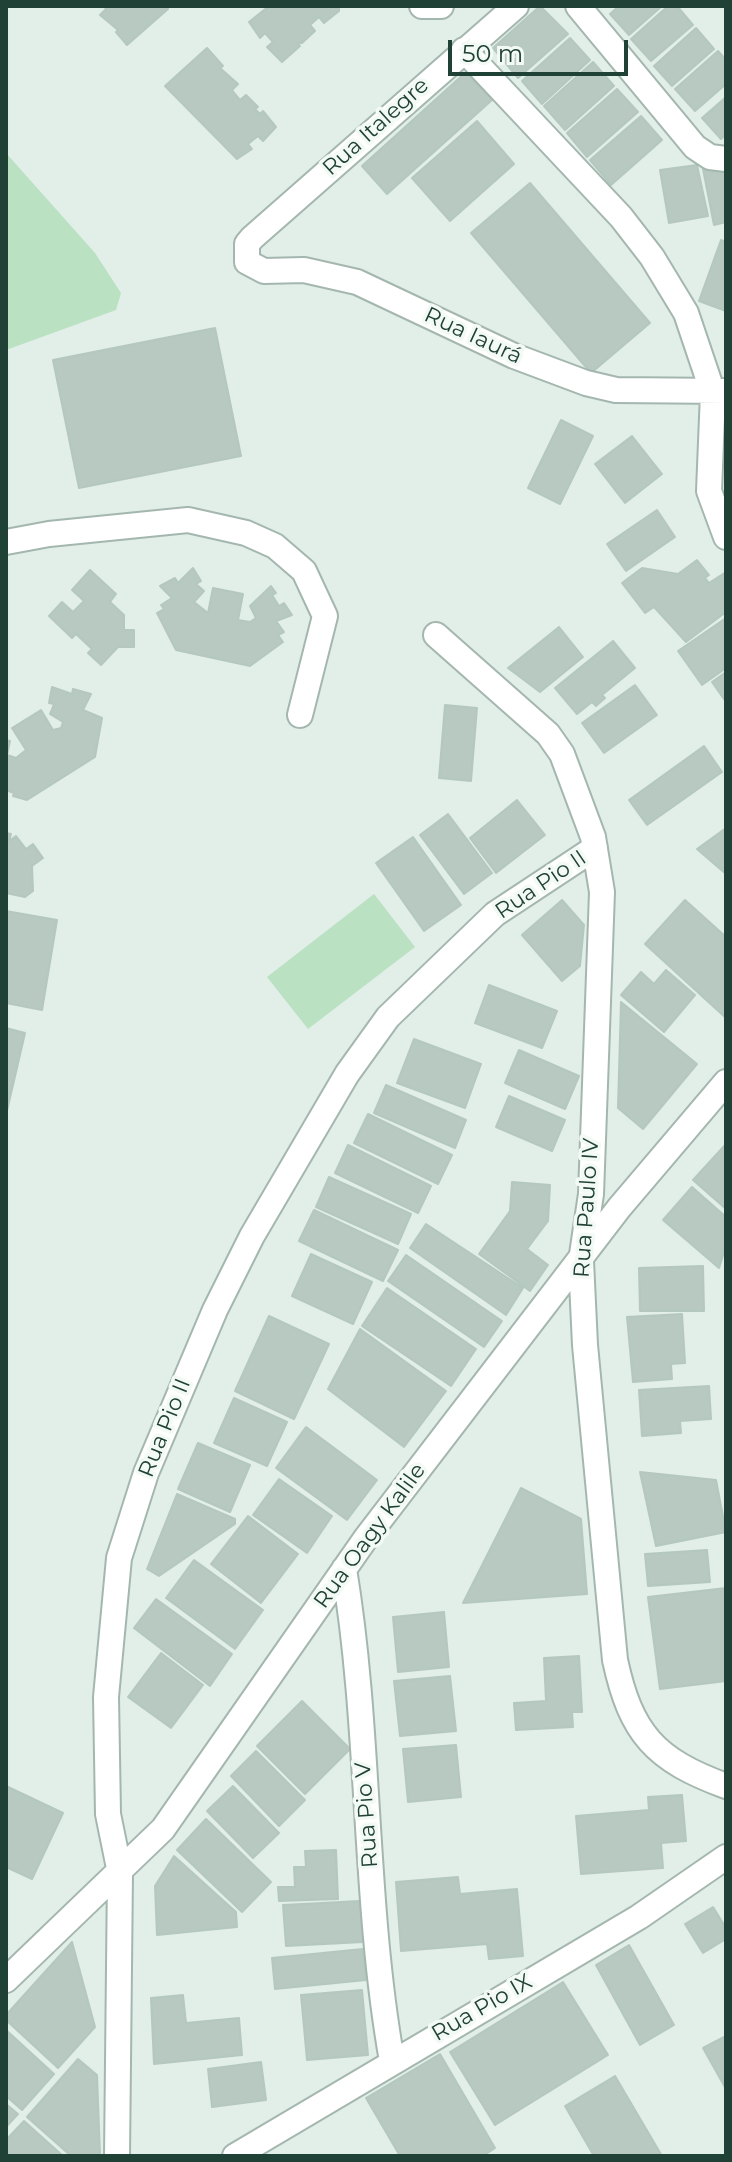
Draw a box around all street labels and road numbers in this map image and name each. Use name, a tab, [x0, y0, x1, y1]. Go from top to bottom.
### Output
street label: Rua Italegre	[318, 72, 434, 182]
street label: Rua Iaurá	[420, 302, 526, 370]
street label: Rua Pio II	[491, 845, 591, 925]
street label: Rua Paulo IV	[569, 1137, 605, 1279]
street label: Rua Pio II	[133, 1375, 197, 1481]
street label: Rua Oagy Kalile	[309, 1458, 431, 1614]
street label: Rua Pio V	[350, 1761, 384, 1869]
street label: Rua Pio IX	[427, 1969, 537, 2047]

